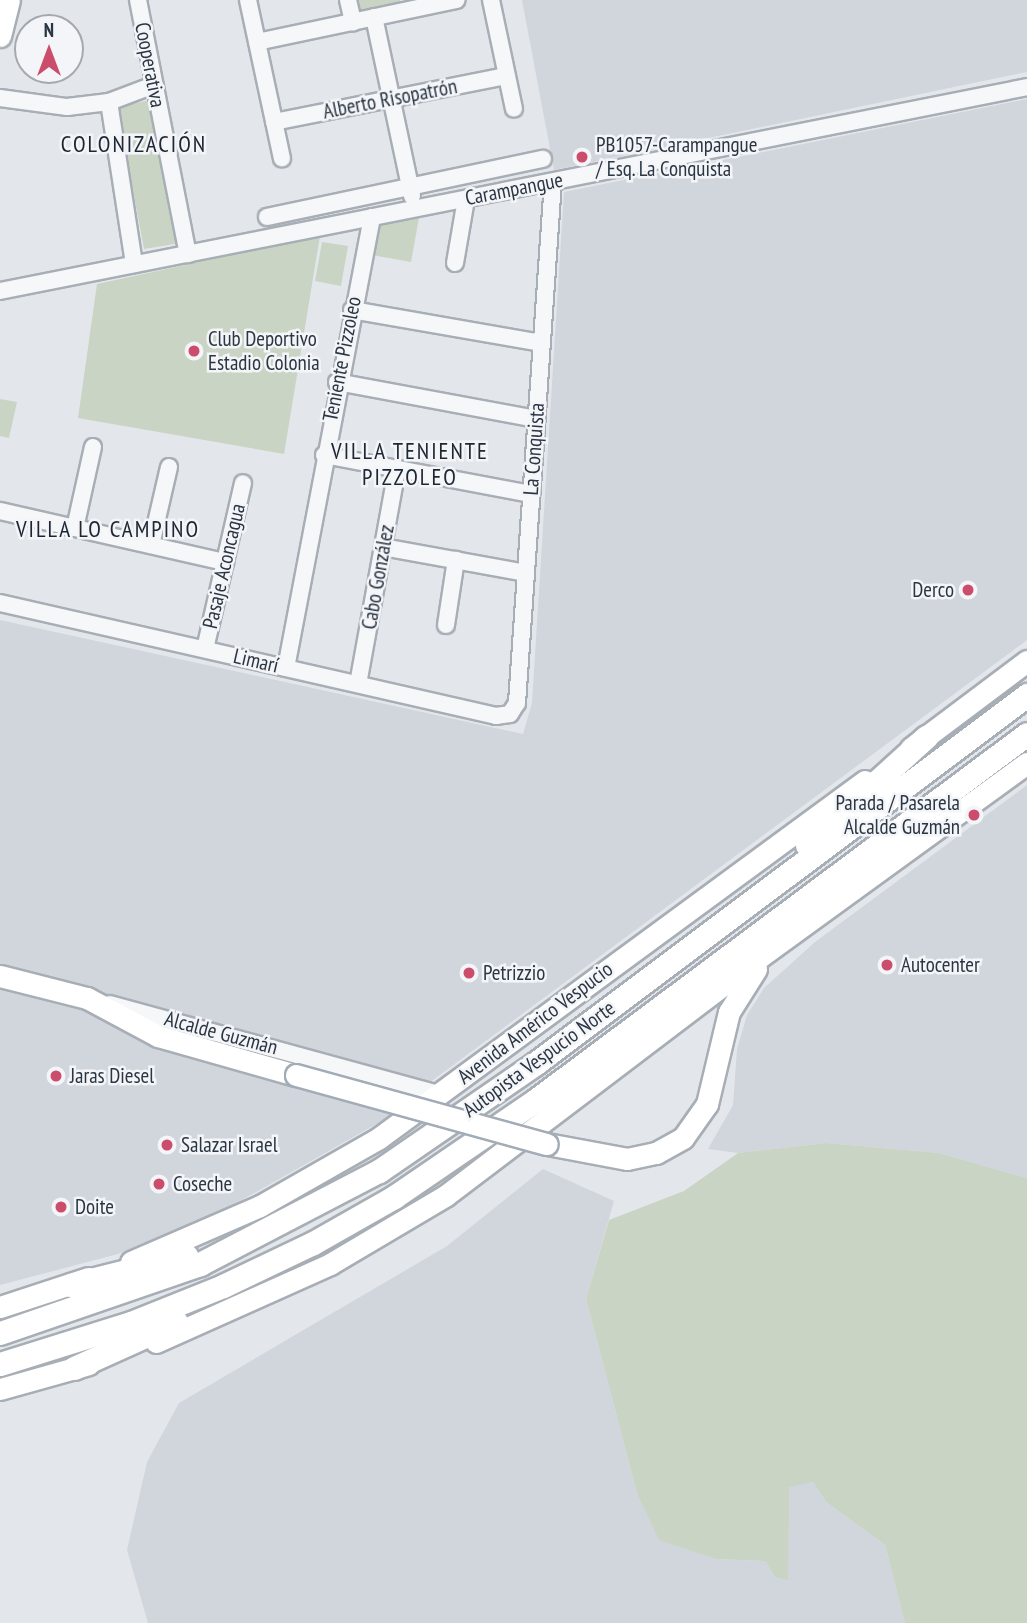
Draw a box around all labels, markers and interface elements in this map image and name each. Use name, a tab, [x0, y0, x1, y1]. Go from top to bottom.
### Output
north arrow	[14, 14, 84, 84]
text: N	[44, 18, 54, 42]
street label: Cooperativa	[129, 20, 171, 110]
street label: Alberto Risopatrón	[321, 74, 459, 124]
district label: COLONIZACIÓN	[62, 130, 206, 158]
place label: PB1057-Carampangue / Esq. La Conquista	[596, 132, 757, 182]
marker: PB1057-Carampangue / Esq. La Conquista	[574, 149, 590, 165]
street label: Carampangue	[463, 167, 565, 211]
street label: Teniente Pizzoleo	[318, 294, 366, 424]
place label: Club Deportivo Estadio Colonia	[208, 326, 320, 376]
marker: Club Deportivo Estadio Colonia	[186, 343, 202, 359]
street label: La Conquista	[518, 402, 550, 496]
district label: VILLA TENIENTE PIZZOLEO	[332, 437, 488, 491]
street label: Pasaje Aconcagua	[197, 501, 251, 631]
district label: VILLA LO CAMPINO	[18, 515, 198, 543]
street label: Cabo González	[356, 523, 400, 631]
place label: Derco	[912, 577, 954, 603]
marker: Derco	[960, 582, 976, 598]
street label: Limarí	[231, 644, 281, 678]
place label: Parada / Pasarela Alcalde Guzmán	[835, 790, 960, 840]
marker: Parada / Pasarela Alcalde Guzmán	[966, 807, 982, 823]
place label: Autocenter	[901, 952, 980, 978]
street label: Avenida Américo Vespucio	[452, 956, 618, 1090]
marker: Autocenter	[879, 957, 895, 973]
place label: Petrizzio	[483, 960, 545, 986]
marker: Petrizzio	[461, 965, 477, 981]
street label: Autopista Vespucio Norte	[458, 995, 620, 1123]
street label: Alcalde Guzmán	[162, 1006, 280, 1060]
place label: Jaras Diesel	[70, 1063, 154, 1089]
marker: Jaras Diesel	[48, 1068, 64, 1084]
place label: Salazar Israel	[181, 1132, 278, 1158]
marker: Salazar Israel	[159, 1137, 175, 1153]
place label: Coseche	[173, 1171, 232, 1197]
marker: Coseche	[151, 1176, 167, 1192]
place label: Doite	[75, 1194, 114, 1220]
marker: Doite	[53, 1199, 69, 1215]

